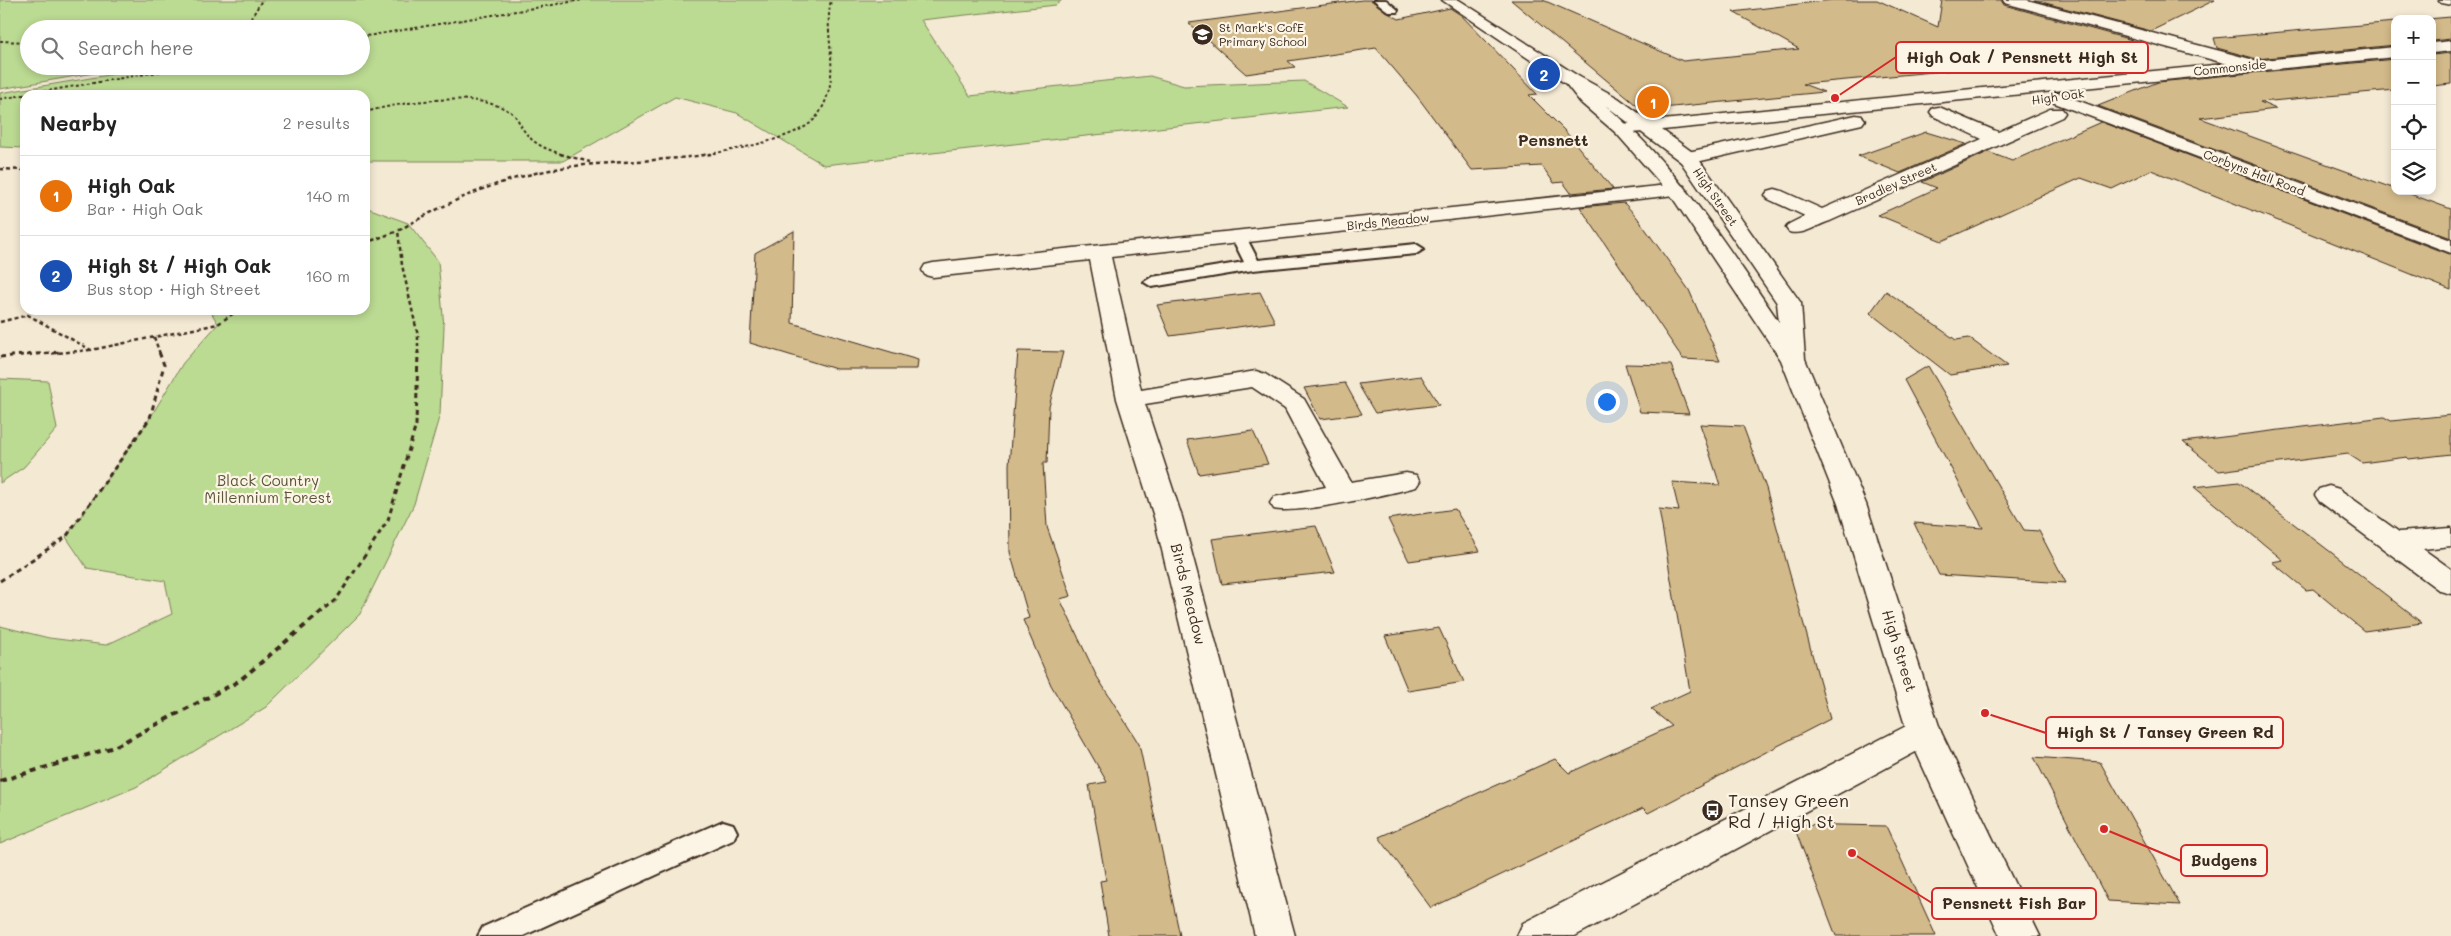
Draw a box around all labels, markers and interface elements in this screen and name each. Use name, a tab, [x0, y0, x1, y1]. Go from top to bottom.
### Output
map controls	[2391, 15, 2436, 195]
button: +	[2391, 15, 2436, 60]
place label: St Mark's CofE Primary School	[1219, 19, 1307, 49]
search box	[20, 20, 370, 75]
school or university icon: St Mark's CofE Primary School	[1191, 23, 1215, 47]
icon: search	[38, 34, 66, 62]
text: Search here	[78, 35, 194, 60]
callout: High Oak / Pensnett High St	[1896, 42, 2148, 73]
text: High Oak / Pensnett High St	[1906, 46, 2138, 67]
pin: 2	[1528, 55, 1560, 93]
street label: Commonside	[2193, 55, 2267, 79]
button: −	[2391, 60, 2436, 105]
pin: 1	[1637, 83, 1669, 121]
street label: High Oak	[2030, 84, 2085, 108]
button: locate	[2391, 105, 2436, 150]
text: Nearby	[40, 109, 117, 136]
text: 2 results	[283, 112, 350, 133]
district label: Pensnett	[1518, 129, 1588, 150]
street label: Corbyns Hall Road	[2201, 145, 2308, 199]
button: layers	[2391, 150, 2436, 195]
street label: Bradley Street	[1852, 158, 1939, 208]
street label: High Street	[1690, 164, 1742, 229]
text: High Oak	[87, 173, 175, 198]
text: 1	[52, 185, 60, 206]
text: 140 m	[306, 185, 350, 206]
text: Bar · High Oak	[87, 198, 203, 219]
street label: Birds Meadow	[1346, 209, 1430, 233]
text: High St / High Oak	[87, 253, 271, 278]
text: 2	[52, 265, 60, 286]
text: 160 m	[305, 265, 350, 286]
text: Bus stop · High Street	[87, 278, 261, 299]
your location	[1594, 389, 1620, 415]
park label: Black Country Millennium Forest	[204, 470, 332, 507]
street label: Birds Meadow	[1167, 541, 1211, 646]
street label: High Street	[1878, 607, 1922, 694]
callout: High St / Tansey Green Rd	[2046, 717, 2283, 748]
text: High St / Tansey Green Rd	[2056, 721, 2274, 742]
place label: Tansey Green Rd / High St	[1728, 788, 1849, 833]
bus stop icon: Tansey Green Rd / High St	[1700, 799, 1724, 823]
callout: Budgens	[2181, 845, 2267, 876]
text: Budgens	[2191, 849, 2257, 870]
callout: Pensnett Fish Bar	[1932, 888, 2096, 919]
text: Pensnett Fish Bar	[1942, 892, 2086, 913]

